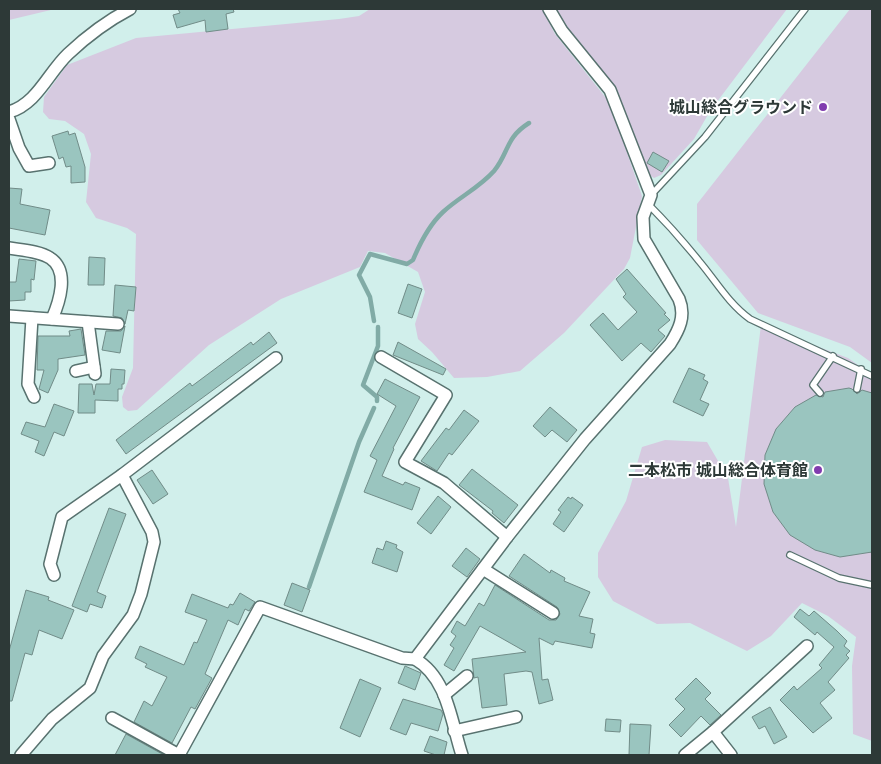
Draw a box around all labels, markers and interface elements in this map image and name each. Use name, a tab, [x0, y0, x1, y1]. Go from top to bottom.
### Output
place label: 城山総合グラウンド	[669, 97, 813, 117]
marker: 城山総合グラウンド	[817, 101, 829, 113]
place label: 二本松市 城山総合体育館	[628, 460, 808, 480]
marker: 二本松市 城山総合体育館	[812, 464, 824, 476]

